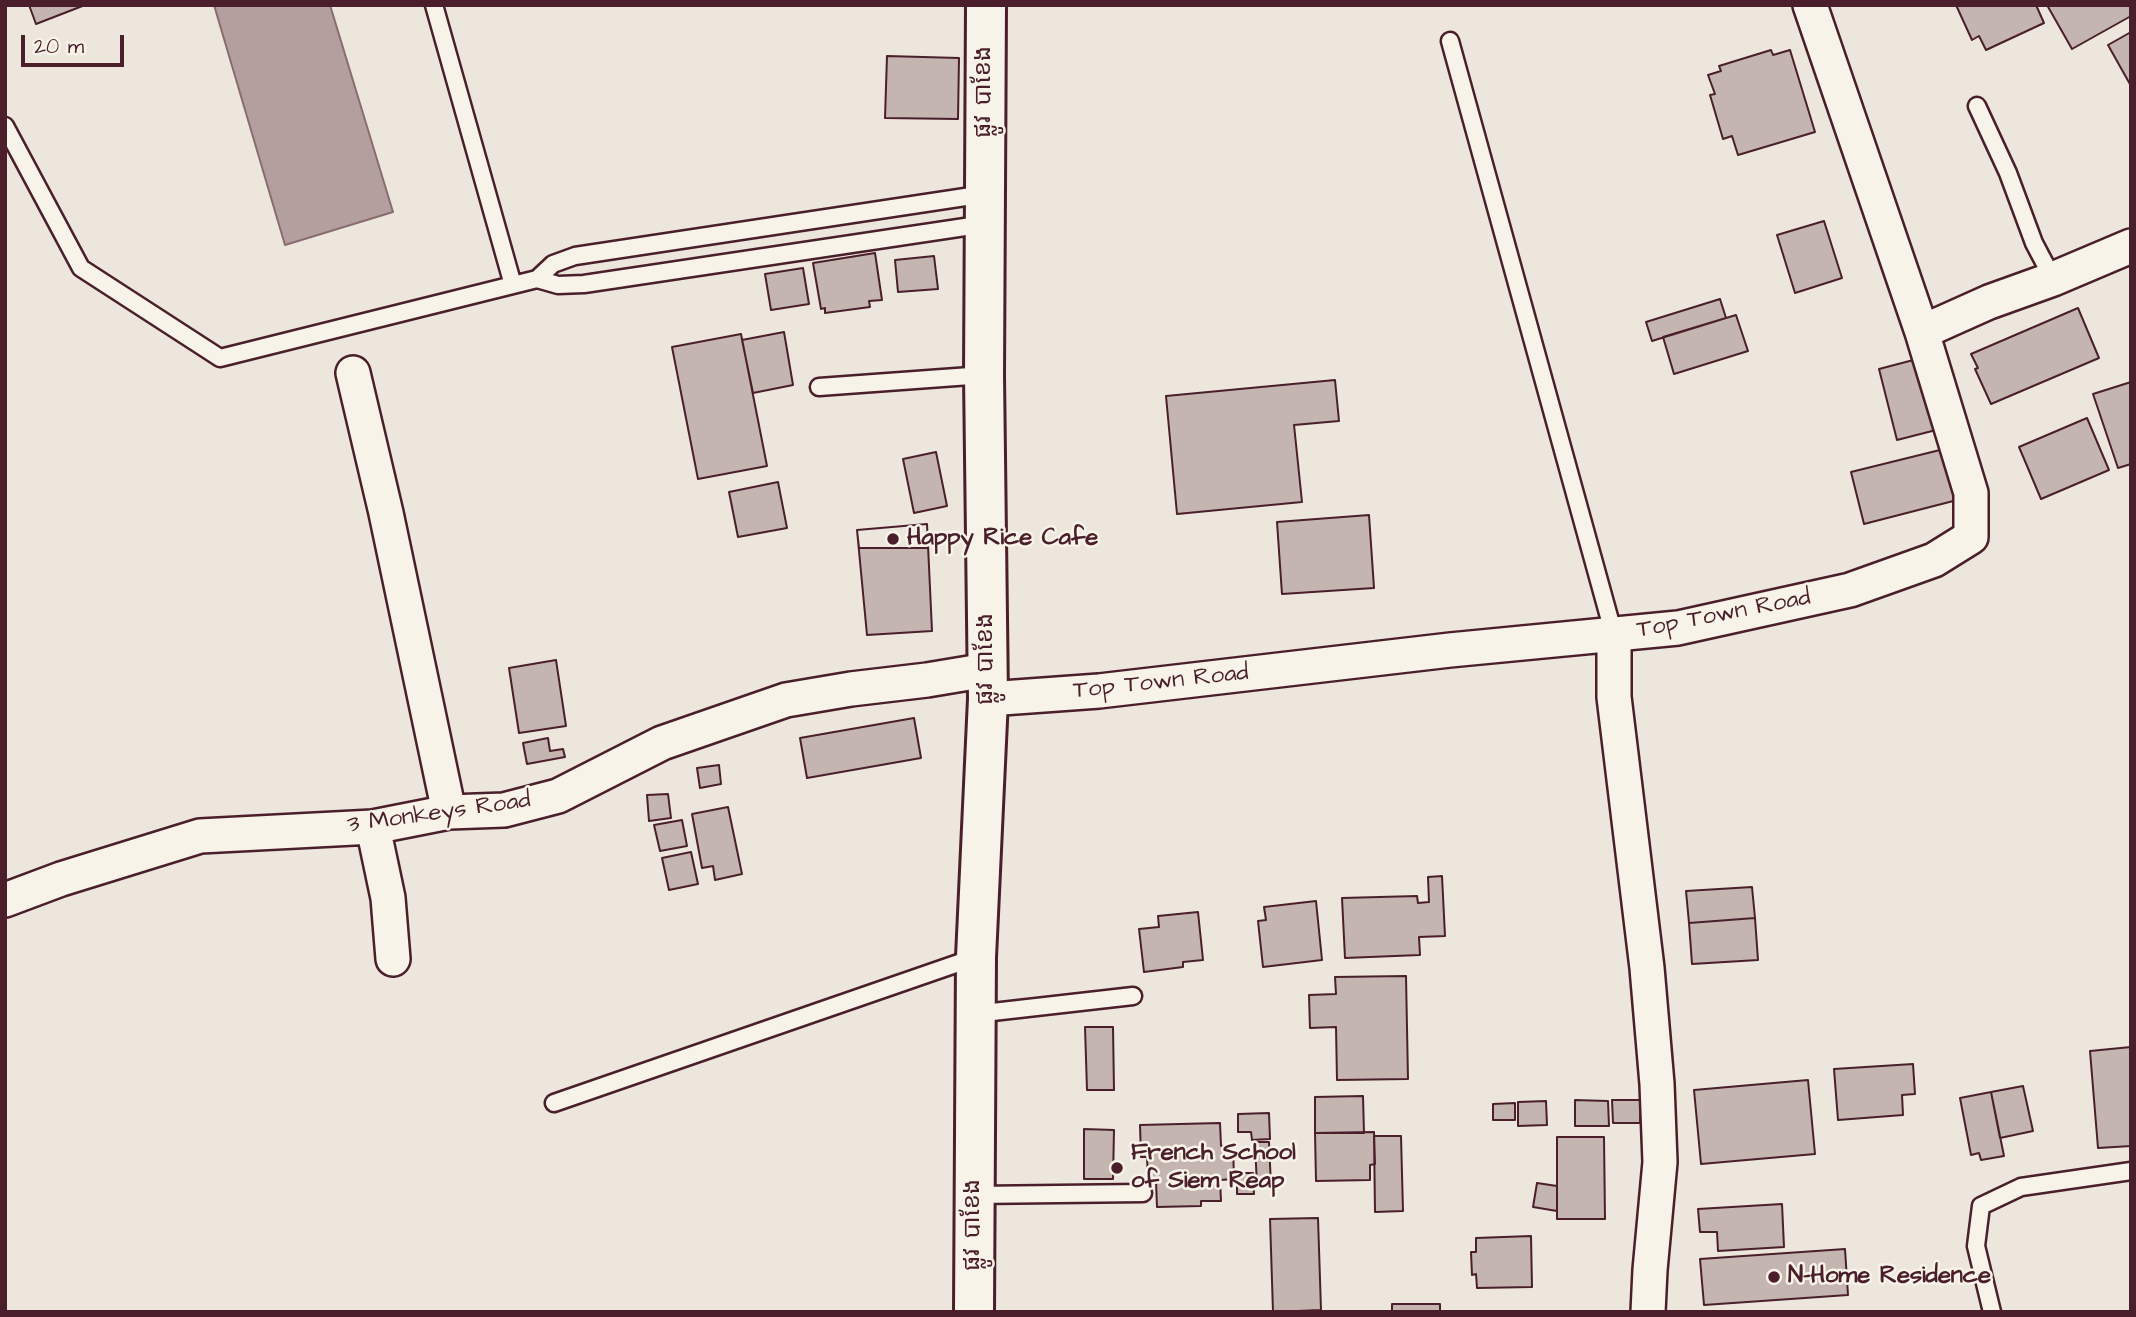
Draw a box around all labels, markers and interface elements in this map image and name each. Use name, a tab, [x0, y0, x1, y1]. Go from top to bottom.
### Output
scale bar	[24, 21, 128, 65]
text: 20 m	[34, 32, 84, 61]
street label: ផ្លូវ បាខែង	[971, 46, 999, 138]
place label: Happy Rice Cafe	[907, 525, 1098, 553]
marker: Happy Rice Cafe	[885, 531, 901, 547]
street label: Top Town Road	[1635, 584, 1813, 646]
street label: ផ្លូវ បាខែង	[973, 613, 1001, 705]
street label: Top Town Road	[1072, 659, 1250, 707]
street label: 3 Monkeys Road	[345, 787, 533, 841]
place label: French School of Siem Reap	[1131, 1140, 1296, 1196]
marker: French School of Siem Reap	[1109, 1160, 1125, 1176]
street label: ផ្លូវ បាខែង	[960, 1179, 988, 1271]
place label: N-Home Residence	[1788, 1263, 1991, 1291]
marker: N-Home Residence	[1766, 1269, 1782, 1285]

